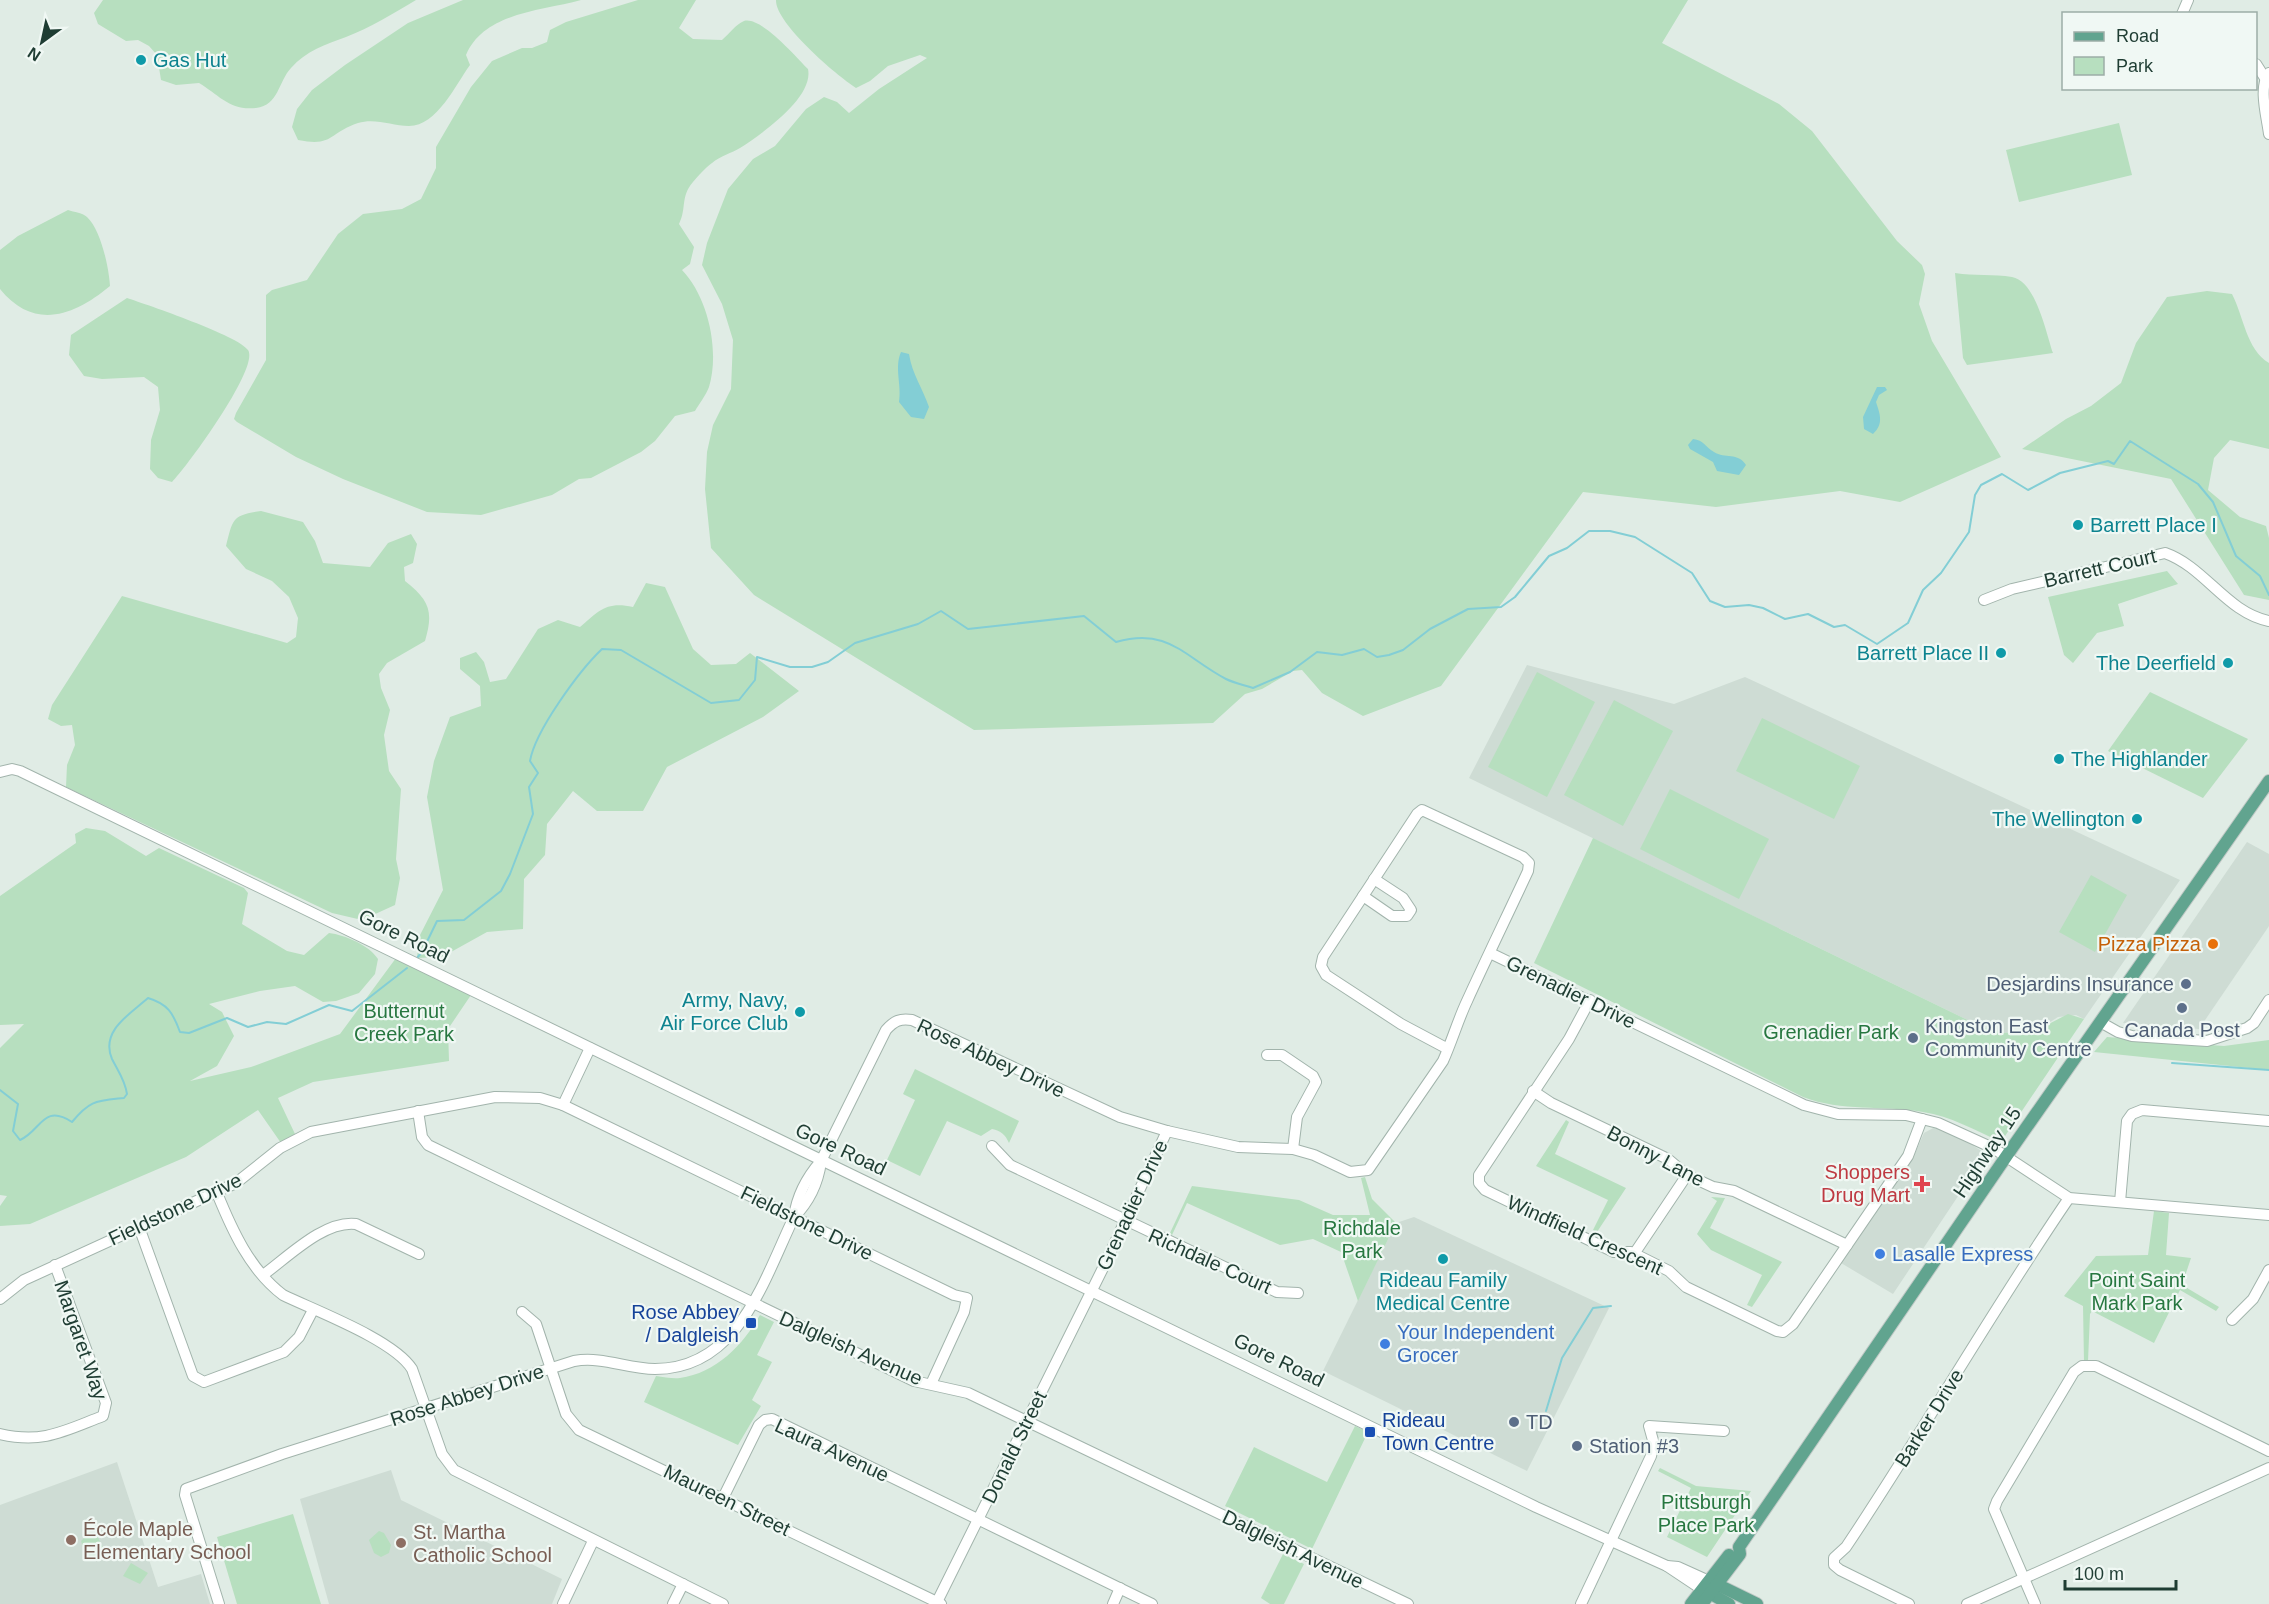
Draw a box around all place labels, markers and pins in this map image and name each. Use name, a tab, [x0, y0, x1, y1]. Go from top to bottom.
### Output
place label: Gas Hut	[153, 49, 227, 71]
marker: Gas Hut	[134, 53, 148, 67]
place label: Barrett Place I	[2090, 514, 2217, 536]
marker: Barrett Place I	[2071, 518, 2085, 532]
place label: Barrett Place II	[1857, 642, 1989, 664]
marker: Barrett Place II	[1994, 646, 2008, 660]
place label: The Deerfield	[2096, 652, 2216, 674]
marker: The Deerfield	[2221, 656, 2235, 670]
place label: The Highlander	[2071, 748, 2208, 770]
marker: The Highlander	[2052, 752, 2066, 766]
place label: The Wellington	[1992, 808, 2125, 830]
marker: The Wellington	[2130, 812, 2144, 826]
place label: Pizza Pizza	[2098, 933, 2202, 955]
marker: Pizza Pizza	[2206, 937, 2220, 951]
place label: Desjardins Insurance	[1986, 973, 2174, 995]
marker: Desjardins Insurance	[2179, 977, 2193, 991]
place label: Army, Navy, Air Force Club	[660, 989, 788, 1034]
marker: Canada Post	[2175, 1001, 2189, 1015]
marker: Army, Navy, Air Force Club	[793, 1005, 807, 1019]
place label: Kingston East Community Centre	[1925, 1015, 2092, 1060]
place label: Canada Post	[2124, 1019, 2240, 1041]
marker: Kingston East Community Centre	[1906, 1031, 1920, 1045]
place label: Shoppers Drug Mart	[1821, 1161, 1910, 1206]
marker: Shoppers Drug Mart	[1915, 1177, 1929, 1191]
place label: Lasalle Express	[1892, 1243, 2033, 1265]
marker: Lasalle Express	[1873, 1247, 1887, 1261]
marker: Rideau Family Medical Centre	[1436, 1252, 1450, 1266]
place label: Rideau Family Medical Centre	[1376, 1269, 1510, 1314]
place label: Rose Abbey / Dalgleish	[631, 1301, 739, 1346]
marker: Rose Abbey / Dalgleish	[744, 1316, 758, 1330]
place label: Your Independent Grocer	[1397, 1321, 1555, 1366]
marker: Your Independent Grocer	[1378, 1337, 1392, 1351]
place label: Rideau Town Centre	[1382, 1409, 1494, 1454]
place label: TD	[1526, 1411, 1553, 1433]
marker: TD	[1507, 1415, 1521, 1429]
marker: Rideau Town Centre	[1363, 1425, 1377, 1439]
place label: Station #3	[1589, 1435, 1679, 1457]
marker: Station #3	[1570, 1439, 1584, 1453]
place label: École Maple Elementary School	[83, 1518, 251, 1563]
place label: St. Martha Catholic School	[413, 1521, 552, 1566]
marker: École Maple Elementary School	[64, 1533, 78, 1547]
marker: St. Martha Catholic School	[394, 1536, 408, 1550]

